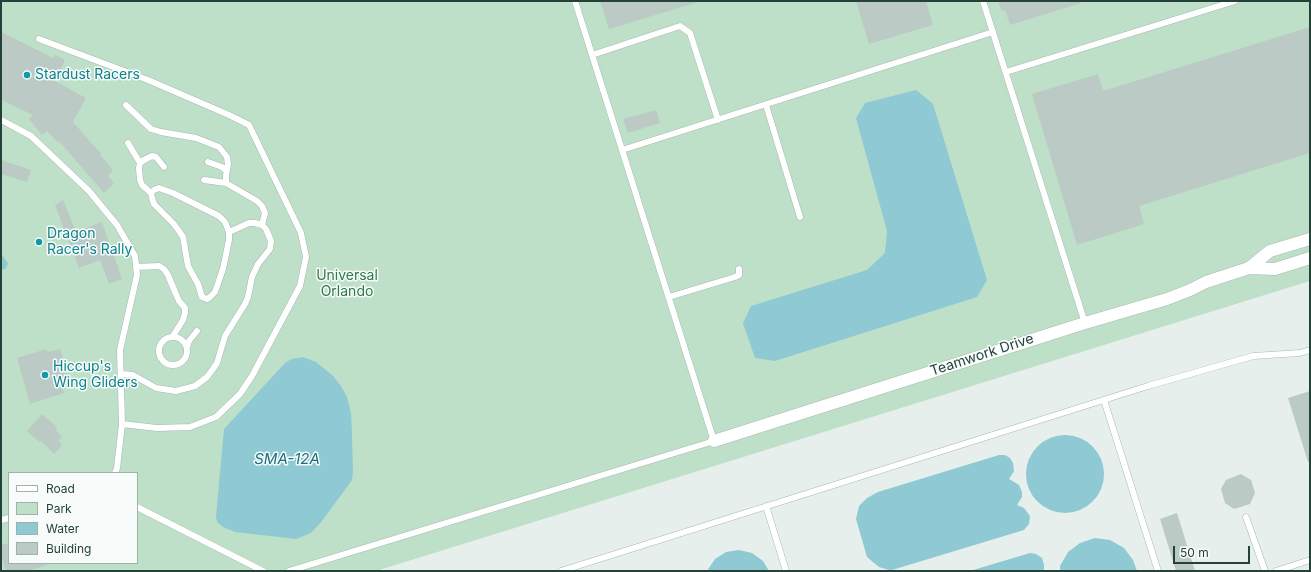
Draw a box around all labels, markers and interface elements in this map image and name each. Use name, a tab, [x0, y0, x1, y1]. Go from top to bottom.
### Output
place label: Stardust Racers	[35, 67, 140, 83]
marker: Stardust Racers	[22, 70, 32, 80]
place label: Dragon Racer's Rally	[47, 226, 132, 258]
marker: Dragon Racer's Rally	[34, 237, 44, 247]
park label: Universal Orlando	[316, 268, 378, 300]
street label: Teamwork Drive	[928, 330, 1036, 380]
place label: Hiccup's Wing Gliders	[53, 359, 138, 392]
marker: Hiccup's Wing Gliders	[40, 370, 50, 380]
water label: SMA-12A	[254, 450, 320, 468]
legend	[8, 472, 138, 564]
text: Road	[46, 481, 75, 496]
text: Park	[46, 501, 72, 516]
text: Water	[46, 521, 79, 536]
scale bar	[1175, 538, 1252, 564]
text: Building	[46, 541, 91, 556]
text: 50 m	[1180, 545, 1209, 560]

